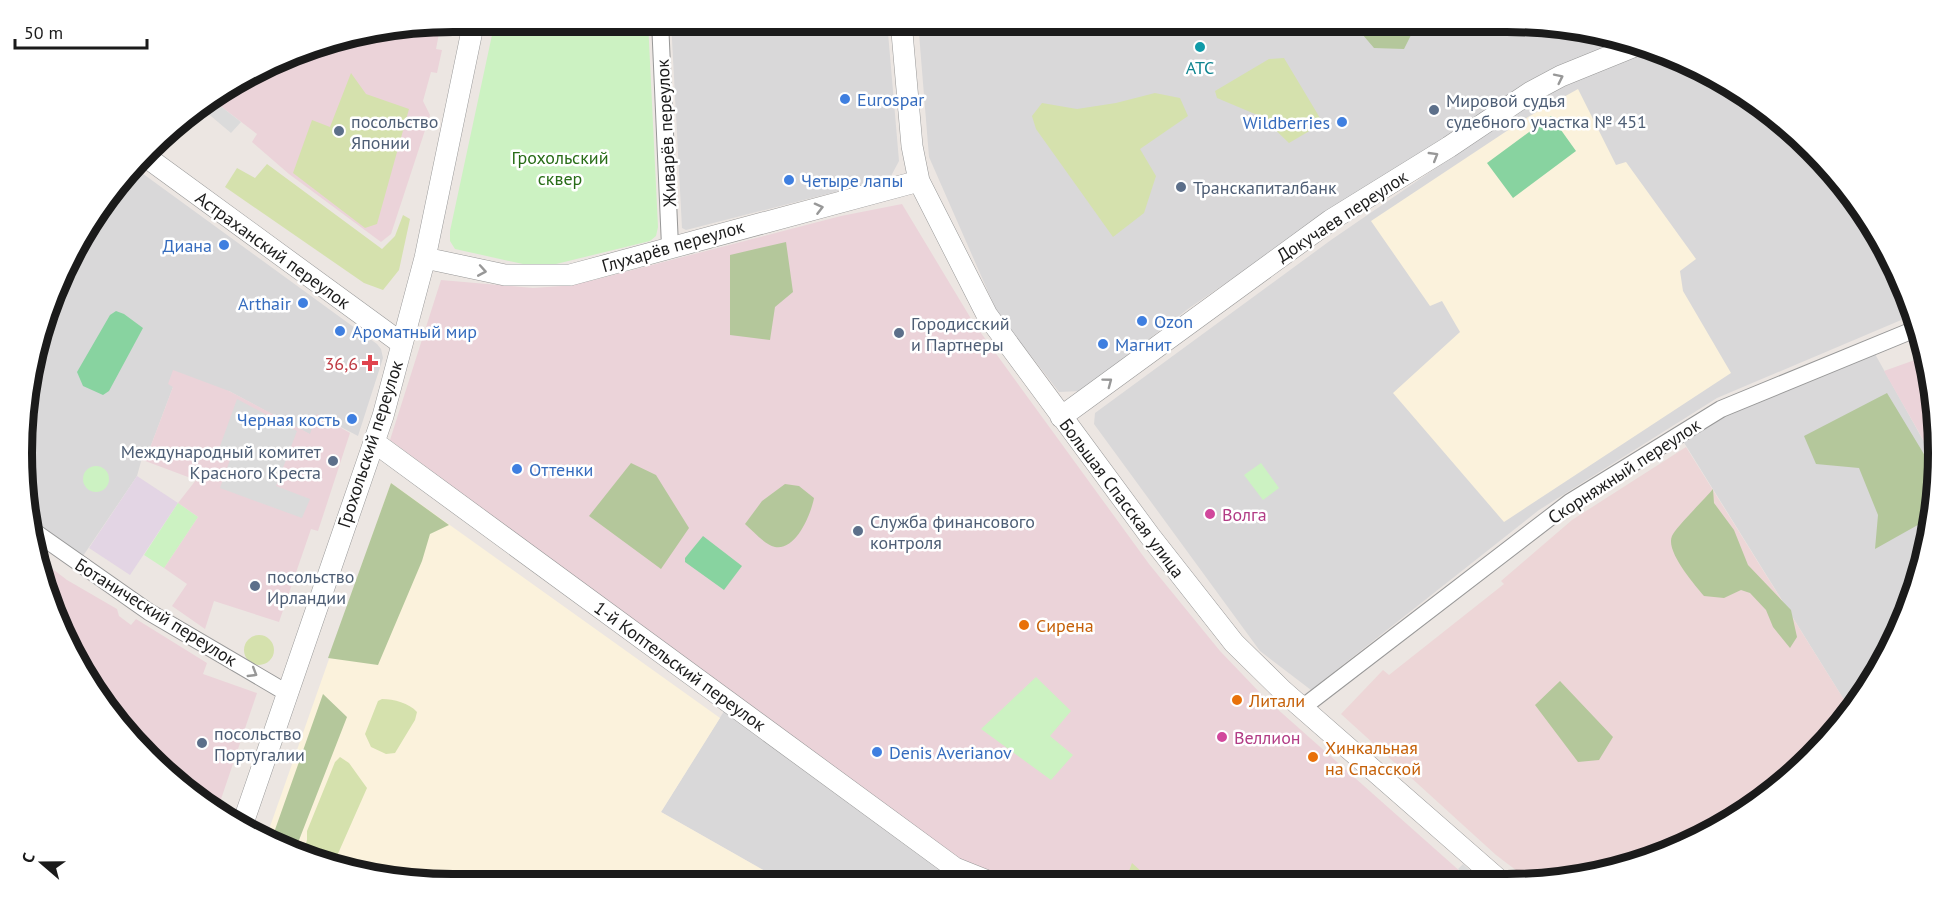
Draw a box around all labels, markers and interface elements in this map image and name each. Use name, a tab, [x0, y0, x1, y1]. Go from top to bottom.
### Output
scale bar	[15, 12, 147, 50]
text: 50 m	[24, 21, 63, 44]
marker: АТС	[1193, 40, 1207, 54]
place label: АТС	[1186, 56, 1214, 79]
street label: Живарёв переулок	[651, 58, 681, 208]
one-way arrow	[1552, 73, 1563, 85]
place label: Eurospar	[857, 88, 924, 111]
place label: Мировой судья судебного участка № 451	[1446, 89, 1647, 133]
marker: Eurospar	[838, 92, 852, 106]
marker: Мировой судья судебного участка № 451	[1427, 103, 1441, 117]
place label: посольство Японии	[351, 110, 438, 154]
place label: Wildberries	[1243, 111, 1330, 134]
marker: Wildberries	[1335, 115, 1349, 129]
marker: посольство Японии	[332, 124, 346, 138]
park label: Грохольский сквер	[512, 146, 608, 190]
one-way arrow	[1428, 152, 1438, 164]
street label: Докучаев переулок	[1272, 165, 1412, 267]
place label: Четыре лапы	[801, 169, 903, 192]
marker: Четыре лапы	[782, 173, 796, 187]
place label: Транскапиталбанк	[1193, 176, 1337, 199]
marker: Транскапиталбанк	[1174, 180, 1188, 194]
street label: Астраханский переулок	[191, 186, 355, 314]
one-way arrow	[813, 203, 823, 216]
street label: Глухарёв переулок	[599, 215, 747, 277]
place label: Диана	[163, 234, 212, 257]
marker: Диана	[217, 238, 231, 252]
one-way arrow	[476, 264, 486, 277]
place label: Arthair	[238, 292, 291, 315]
marker: Arthair	[296, 296, 310, 310]
place label: Ozon	[1154, 310, 1193, 333]
place label: Городисский и Партнеры	[911, 312, 1010, 356]
marker: Ozon	[1135, 314, 1149, 328]
place label: Ароматный мир	[352, 320, 477, 343]
marker: Ароматный мир	[333, 324, 347, 338]
marker: Городисский и Партнеры	[892, 326, 906, 340]
place label: Магнит	[1115, 333, 1172, 356]
marker: Магнит	[1096, 337, 1110, 351]
place label: 36,6	[325, 352, 358, 375]
marker: 36,6	[363, 356, 377, 370]
street label: Грохольский переулок	[332, 357, 408, 531]
one-way arrow	[1102, 378, 1113, 389]
place label: Черная кость	[237, 408, 340, 431]
marker: Черная кость	[345, 412, 359, 426]
street label: Скорняжный переулок	[1543, 413, 1705, 529]
street label: Большая Спасская улица	[1055, 414, 1189, 582]
place label: Международный комитет Красного Креста	[121, 440, 322, 484]
marker: Международный комитет Красного Креста	[326, 454, 340, 468]
place label: Оттенки	[529, 458, 593, 481]
marker: Оттенки	[510, 462, 524, 476]
place label: Волга	[1222, 503, 1267, 526]
marker: Волга	[1203, 507, 1217, 521]
place label: Служба финансового контроля	[870, 510, 1035, 554]
marker: Служба финансового контроля	[851, 524, 865, 538]
street label: Ботанический переулок	[71, 553, 242, 671]
place label: посольство Ирландии	[267, 565, 354, 609]
marker: посольство Ирландии	[248, 579, 262, 593]
street label: 1-й Коптельский переулок	[590, 596, 771, 736]
place label: Сирена	[1036, 614, 1094, 637]
marker: Сирена	[1017, 618, 1031, 632]
one-way arrow	[247, 666, 257, 678]
place label: Литали	[1248, 689, 1305, 712]
marker: Литали	[1230, 693, 1244, 707]
place label: посольство Португалии	[214, 722, 305, 766]
place label: Веллион	[1234, 726, 1301, 749]
marker: Веллион	[1215, 730, 1229, 744]
marker: посольство Португалии	[195, 736, 209, 750]
place label: Хинкальная на Спасской	[1325, 736, 1421, 780]
place label: Denis Averianov	[889, 741, 1012, 764]
marker: Denis Averianov	[870, 745, 884, 759]
marker: Хинкальная на Спасской	[1306, 750, 1320, 764]
north arrow	[12, 833, 72, 893]
text: С	[17, 850, 39, 865]

